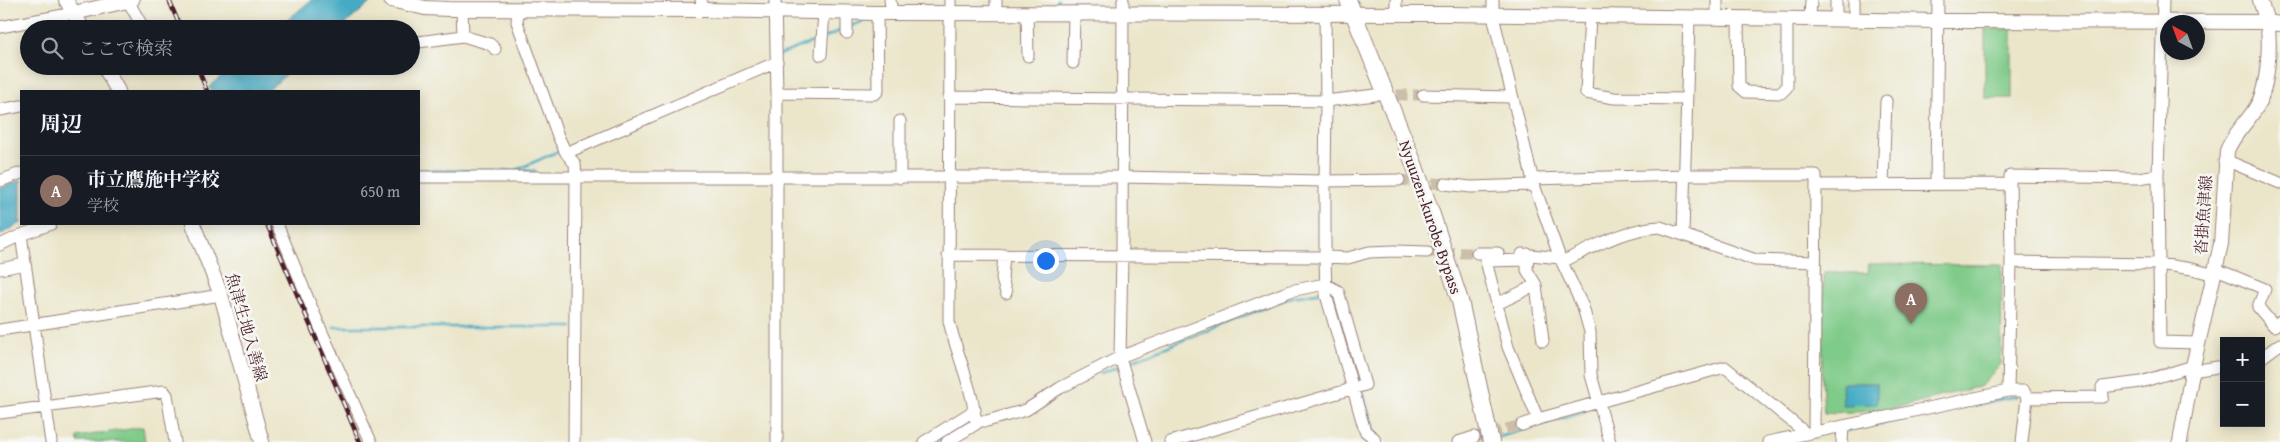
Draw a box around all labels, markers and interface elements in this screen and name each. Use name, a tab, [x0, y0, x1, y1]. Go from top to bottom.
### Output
north arrow	[2160, 15, 2205, 60]
search box	[20, 20, 420, 75]
icon: search	[38, 34, 66, 62]
text: ここで検索	[78, 34, 173, 62]
text: 周辺	[40, 108, 82, 139]
street label: Nyuuzen-kurobe Bypass	[1393, 137, 1469, 297]
text: 市立鷹施中学校	[87, 165, 220, 193]
street label: 沓掛魚津線	[2188, 174, 2218, 256]
text: A	[51, 179, 61, 203]
text: 650 m	[360, 179, 400, 203]
text: 学校	[87, 193, 119, 217]
your location	[1033, 248, 1059, 274]
street label: 魚津生地入善線	[220, 270, 274, 384]
pin: A	[1895, 283, 1927, 324]
map controls	[2220, 337, 2265, 427]
button: +	[2220, 337, 2265, 382]
button: −	[2220, 382, 2265, 427]

